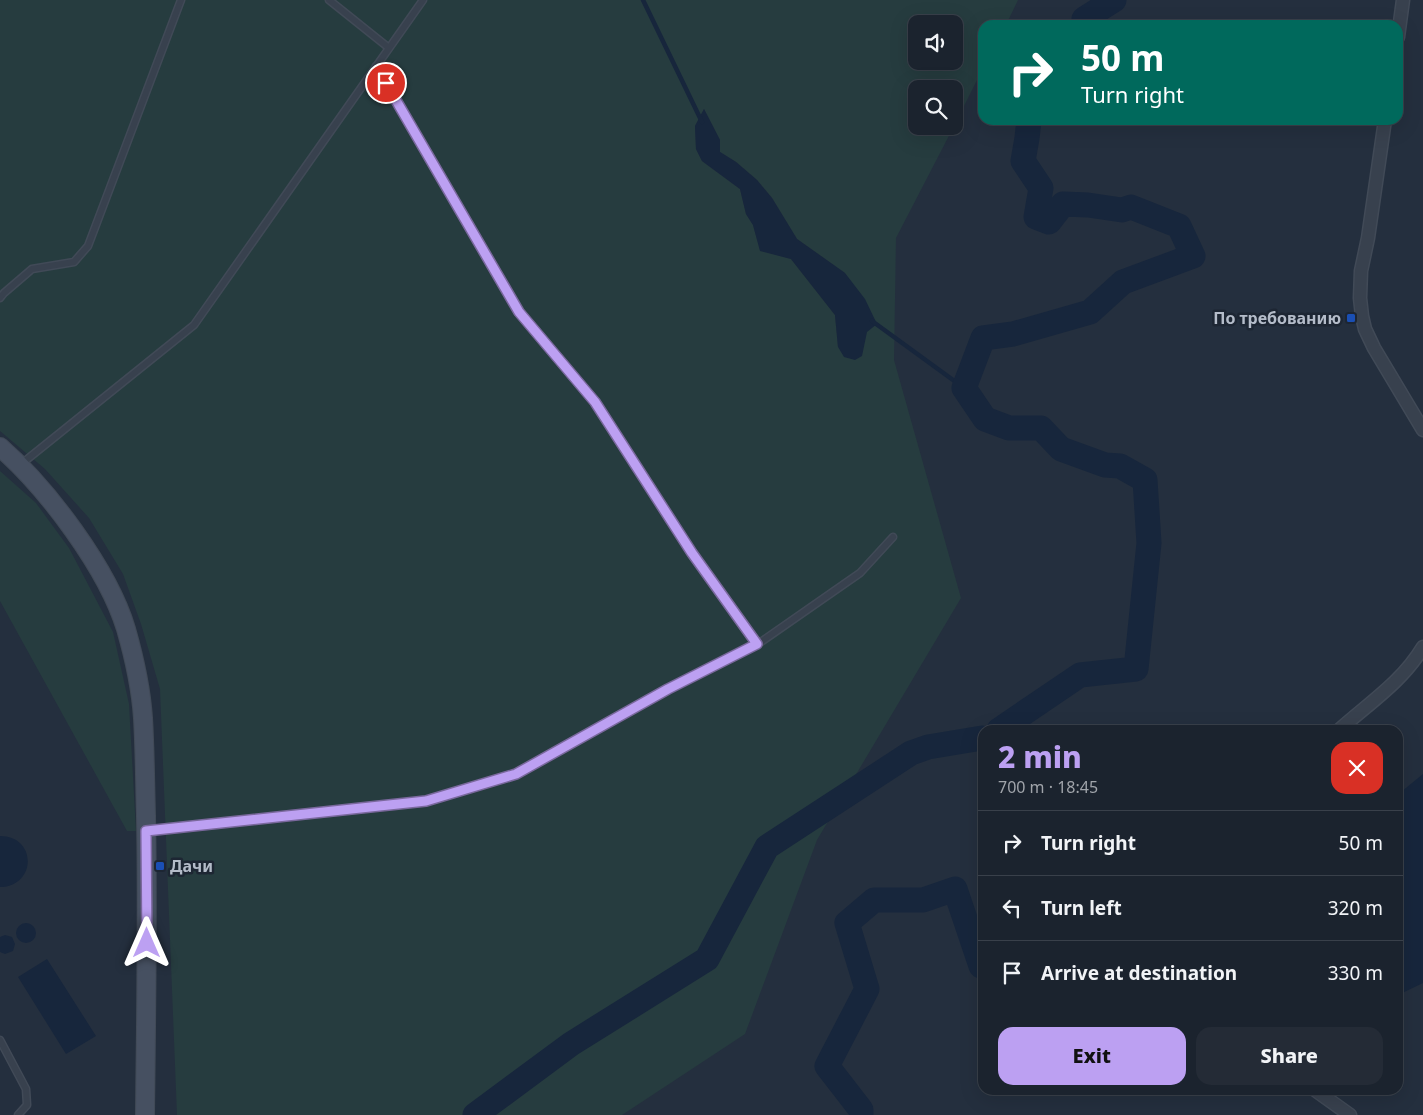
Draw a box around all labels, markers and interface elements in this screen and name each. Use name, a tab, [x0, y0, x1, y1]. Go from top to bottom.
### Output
map controls	[908, 15, 963, 135]
button: sound	[908, 15, 963, 70]
text: 50 m	[1081, 34, 1164, 81]
icon: right	[998, 40, 1063, 105]
pin	[365, 62, 407, 104]
icon: arrive	[372, 69, 400, 97]
text: Turn right	[1081, 79, 1184, 109]
button: search	[908, 80, 963, 135]
place label: По требованию	[1213, 307, 1341, 329]
marker: По требованию	[1345, 312, 1357, 324]
text: 2 min	[998, 736, 1082, 777]
button: close	[1331, 742, 1383, 794]
text: 700 m · 18:45	[998, 776, 1098, 798]
icon: right	[998, 829, 1026, 857]
text: Turn right	[1041, 830, 1136, 856]
text: 50 m	[1339, 830, 1383, 856]
place label: Дачи	[170, 855, 213, 877]
marker: Дачи	[154, 860, 166, 872]
icon: left	[998, 894, 1026, 922]
text: Turn left	[1041, 895, 1122, 921]
text: 320 m	[1328, 895, 1383, 921]
position arrow	[120, 916, 172, 968]
icon: arrive	[998, 959, 1026, 987]
text: Arrive at destination	[1041, 960, 1237, 986]
text: 330 m	[1328, 960, 1383, 986]
button: Exit	[998, 1027, 1186, 1085]
button: Share	[1196, 1027, 1383, 1085]

